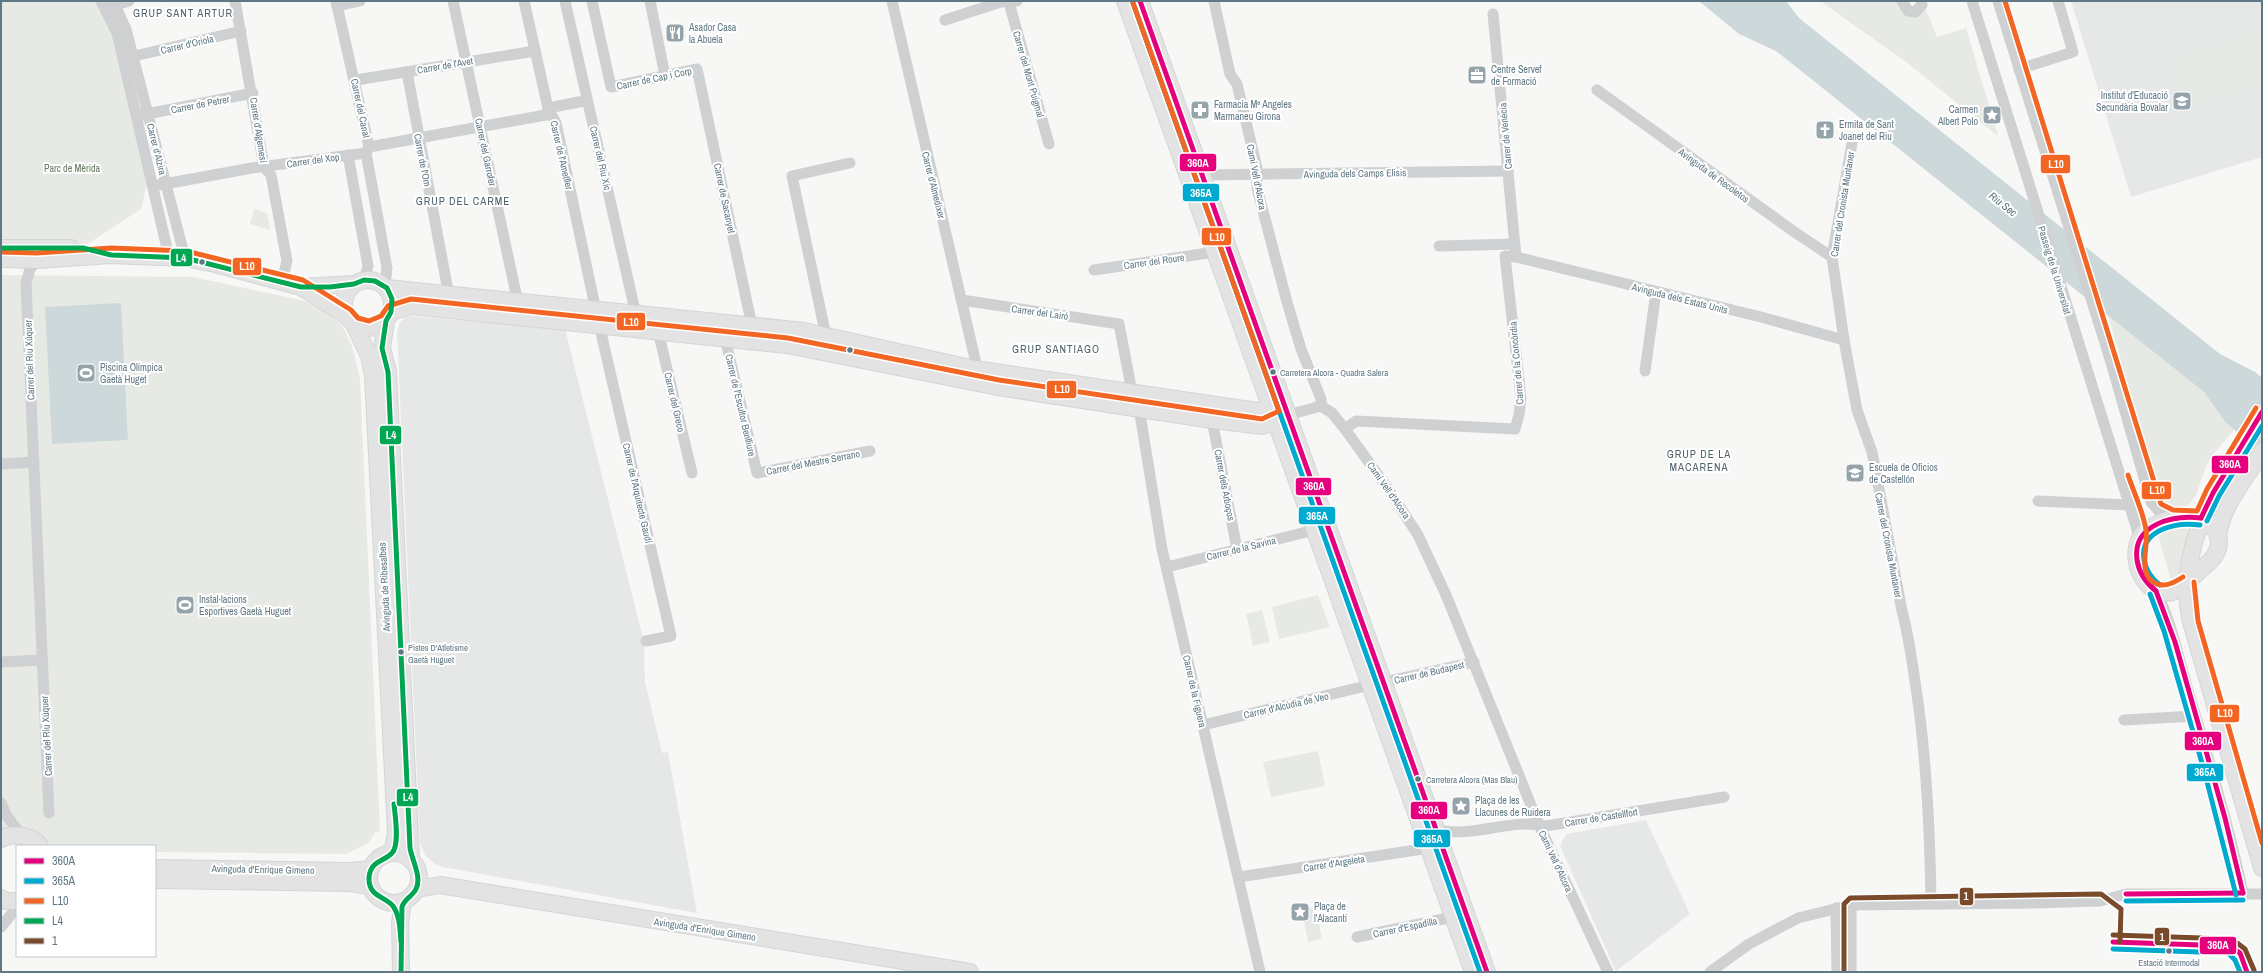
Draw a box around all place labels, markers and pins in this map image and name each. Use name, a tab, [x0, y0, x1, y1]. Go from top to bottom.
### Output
place label: Asador Casa la Abuela	[688, 21, 737, 46]
restaurant icon: Asador Casa la Abuela	[664, 22, 686, 44]
place label: Centre Servef de Formació	[1491, 63, 1542, 88]
office icon: Centre Servef de Formació	[1466, 64, 1488, 86]
place label: Institut d'Educació Secundària Bovalar	[2096, 89, 2168, 114]
school or university icon: Institut d'Educació Secundària Bovalar	[2171, 90, 2193, 112]
place label: Farmacia Mª Angeles Marmaneu Girona	[1214, 98, 1292, 123]
pharmacy icon: Farmacia Mª Angeles Marmaneu Girona	[1189, 99, 1211, 121]
place label: Carmen Albert Polo	[1937, 103, 1978, 128]
place icon: Carmen Albert Polo	[1981, 104, 2003, 126]
place label: Ermita de Sant Joanet del Riu	[1839, 118, 1894, 143]
church icon: Ermita de Sant Joanet del Riu	[1814, 119, 1836, 141]
unlabelled marker	[197, 257, 207, 267]
unlabelled marker	[845, 345, 855, 355]
place label: Piscina Olímpica Gaetà Huget	[100, 361, 163, 386]
sports icon: Piscina Olímpica Gaetà Huget	[75, 362, 97, 384]
marker: Carretera Alcora - Quadra Salera	[1268, 367, 1278, 377]
place label: Carretera Alcora - Quadra Salera	[1280, 367, 1388, 379]
place label: Escuela de Oficios de Castellón	[1869, 461, 1938, 486]
school or university icon: Escuela de Oficios de Castellón	[1844, 462, 1866, 484]
place label: Instal·lacions Esportives Gaetà Huguet	[199, 593, 292, 618]
sports icon: Instal·lacions Esportives Gaetà Huguet	[174, 594, 196, 616]
place label: Pistes D'Atletisme Gaetà Huguet	[408, 642, 468, 666]
marker: Pistes D'Atletisme Gaetà Huguet	[396, 647, 406, 657]
marker: Carretera Alcora (Mas Blau)	[1413, 774, 1423, 784]
place label: Carretera Alcora (Mas Blau)	[1426, 774, 1518, 786]
place label: Plaça de les Llacunes de Ruidera	[1475, 794, 1551, 819]
place icon: Plaça de les Llacunes de Ruidera	[1450, 795, 1472, 817]
place label: Plaça de l'Alacantí	[1314, 900, 1348, 925]
place icon: Plaça de l'Alacantí	[1289, 901, 1311, 923]
marker: Estació Intermodal	[2164, 946, 2174, 956]
place label: Estació Intermodal	[2138, 957, 2200, 969]

